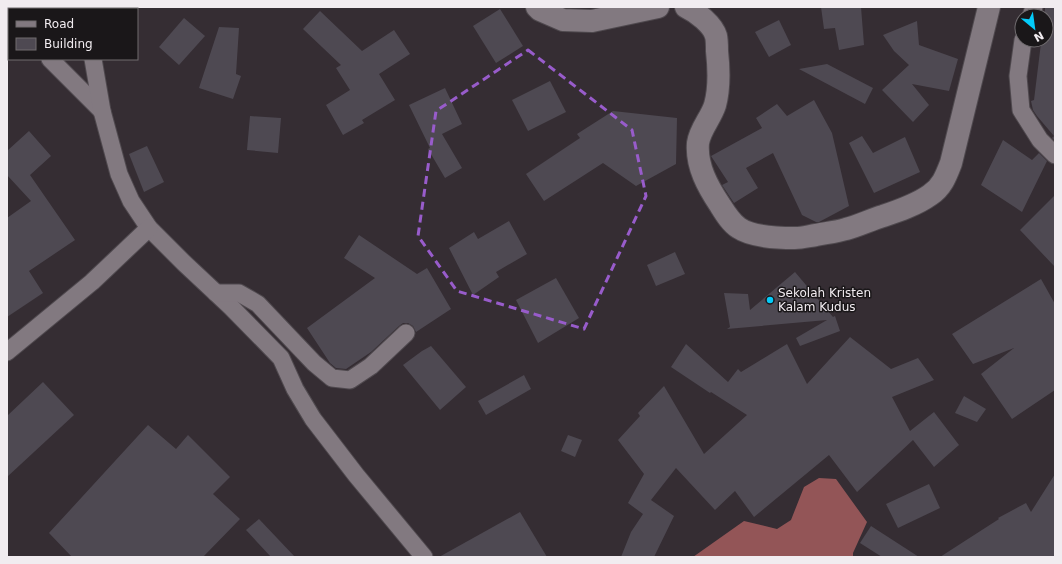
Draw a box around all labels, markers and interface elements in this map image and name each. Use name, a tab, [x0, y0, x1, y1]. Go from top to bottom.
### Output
legend	[8, 8, 138, 60]
north arrow	[1014, 8, 1054, 48]
text: Road	[44, 17, 74, 31]
text: N	[1031, 28, 1046, 44]
text: Building	[44, 37, 93, 51]
place label: Sekolah Kristen Kalam Kudus	[778, 286, 871, 314]
marker: Sekolah Kristen Kalam Kudus	[765, 295, 775, 305]

